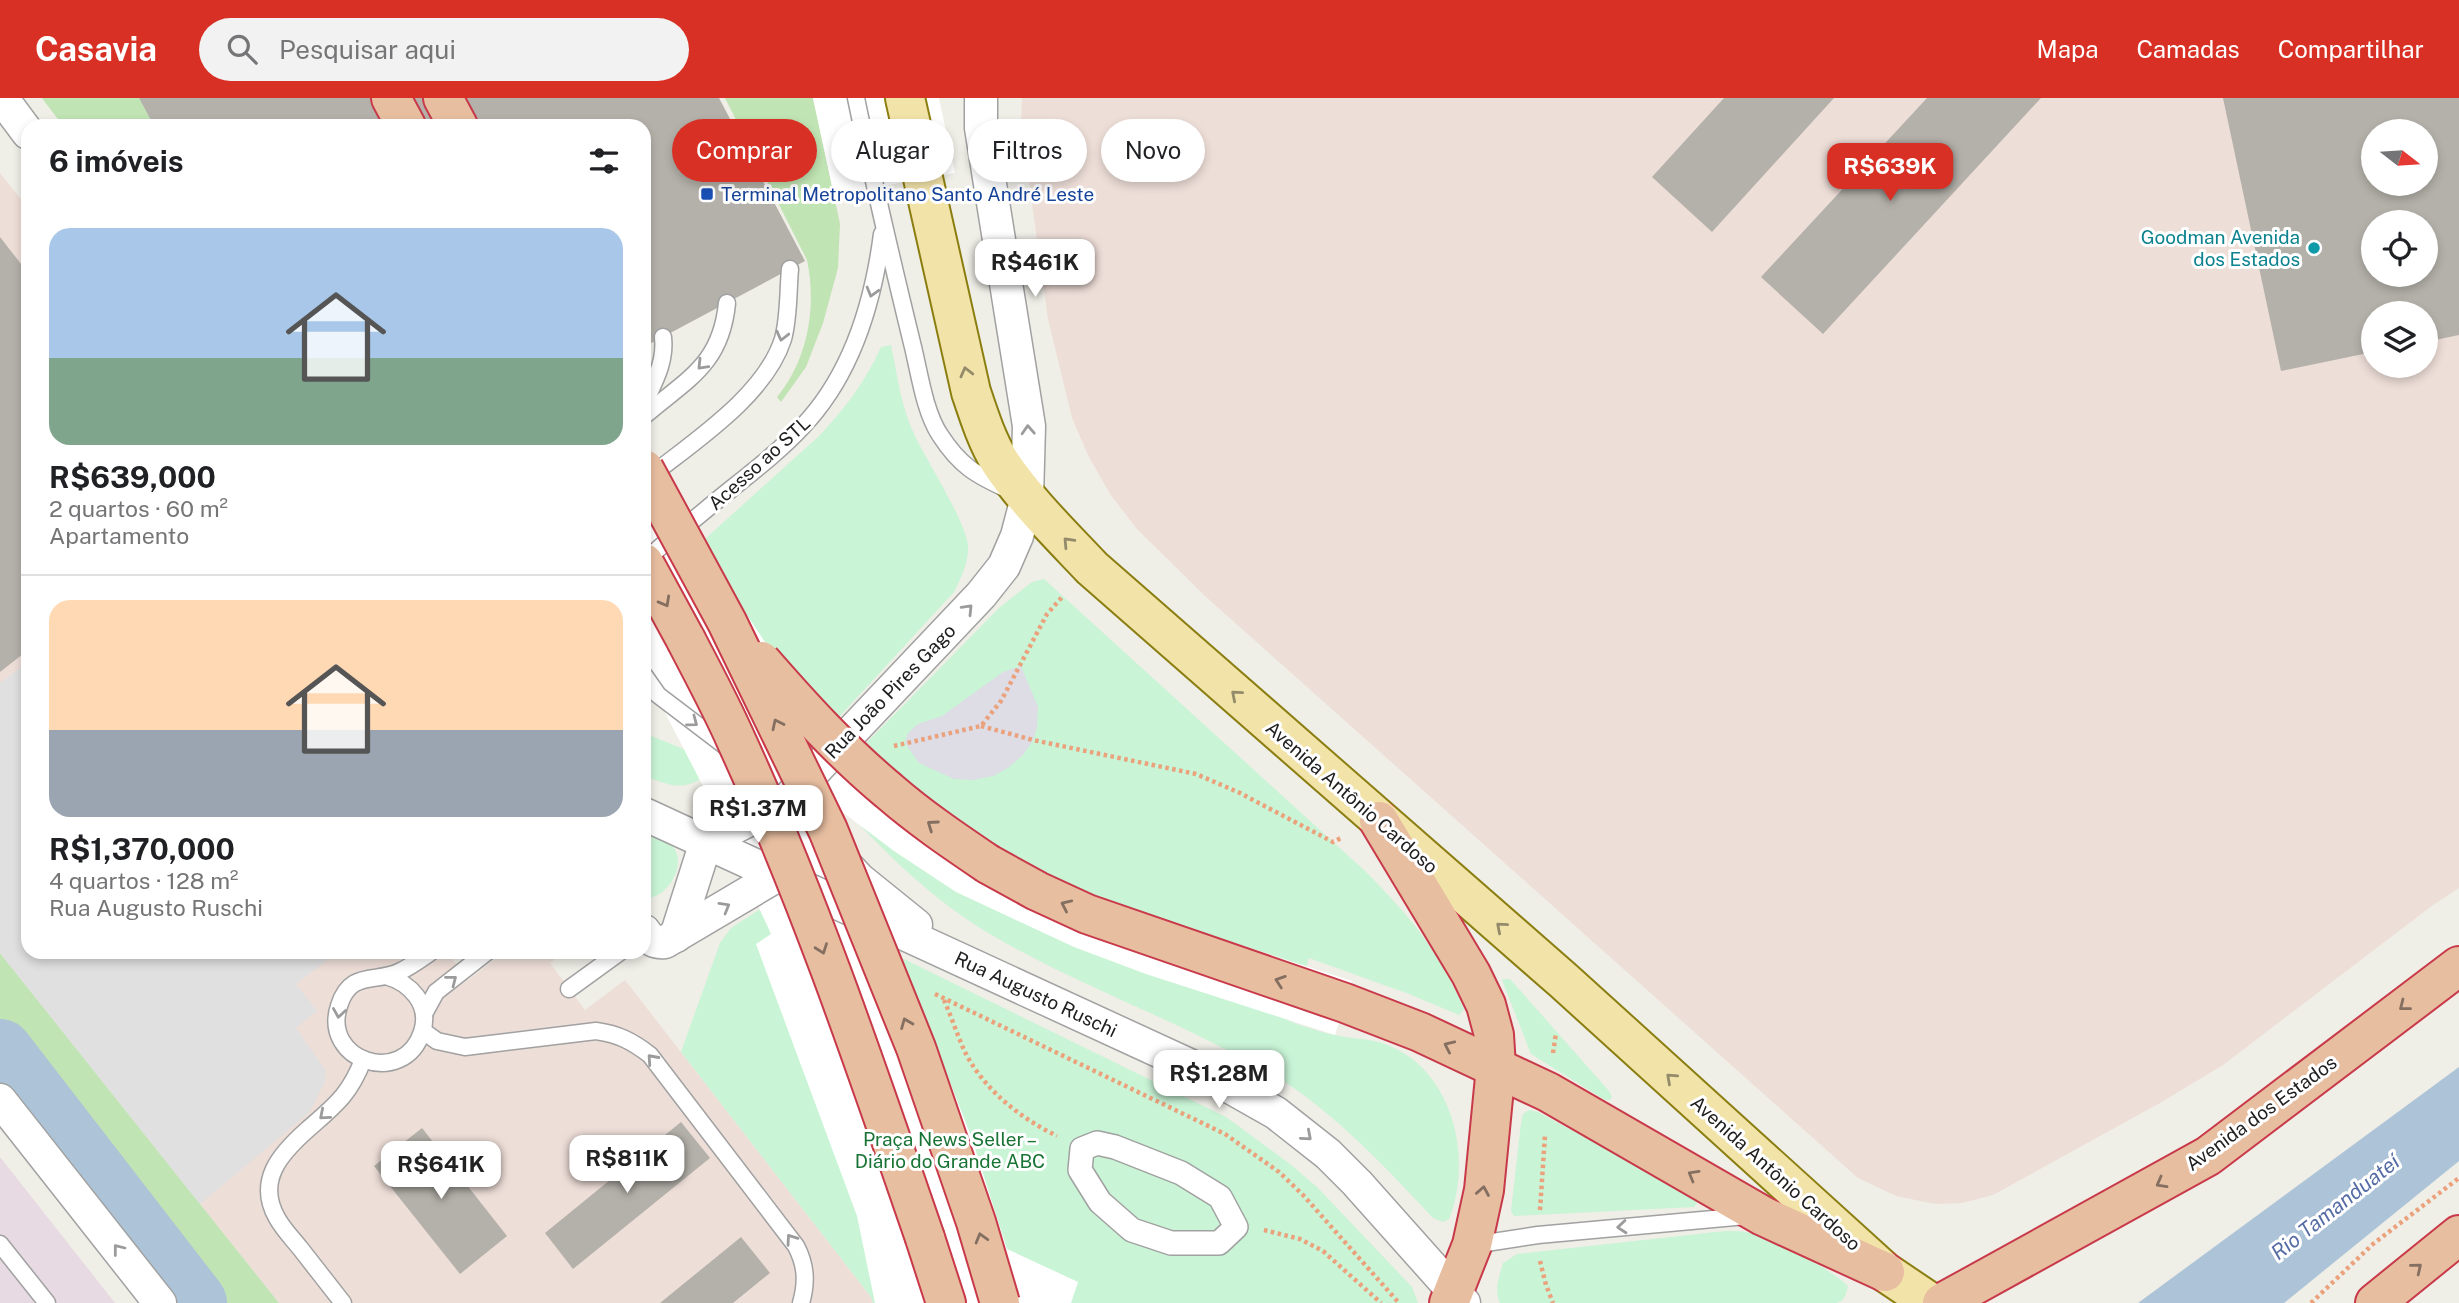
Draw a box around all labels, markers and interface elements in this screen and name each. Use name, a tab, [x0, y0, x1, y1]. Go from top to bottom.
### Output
search box	[199, 18, 689, 81]
text: Casavia	[35, 30, 157, 68]
icon: search	[223, 30, 261, 68]
text: Pesquisar aqui	[279, 34, 456, 65]
text: Mapa	[2037, 35, 2098, 63]
text: Camadas	[2136, 35, 2240, 63]
text: Compartilhar	[2278, 35, 2424, 63]
chip: Comprar	[672, 119, 817, 182]
chip: Alugar	[831, 119, 954, 182]
chip: Filtros	[968, 119, 1087, 182]
chip: Novo	[1101, 119, 1205, 182]
north arrow	[2361, 119, 2438, 196]
map controls	[2361, 119, 2438, 378]
icon: filters	[585, 142, 623, 180]
text: 6 imóveis	[49, 143, 184, 179]
pin: R$639K	[1833, 144, 1947, 203]
text: R$639K	[1843, 152, 1937, 179]
place label: Terminal Metropolitano Santo André Leste	[721, 183, 1094, 205]
marker: Terminal Metropolitano Santo André Leste	[699, 186, 715, 202]
button: locate	[2361, 210, 2438, 287]
place label: Goodman Avenida dos Estados	[2141, 226, 2300, 270]
pin: R$461K	[978, 240, 1092, 299]
marker: Goodman Avenida dos Estados	[2306, 240, 2322, 256]
text: R$461K	[991, 248, 1079, 275]
icon: home	[273, 274, 399, 400]
one-way arrow	[866, 286, 881, 298]
button: layers	[2361, 301, 2438, 378]
one-way arrow	[776, 330, 790, 342]
one-way arrow	[698, 357, 711, 370]
one-way arrow	[960, 366, 974, 378]
street label: Acesso ao STL	[704, 412, 814, 514]
one-way arrow	[1021, 424, 1036, 435]
text: R$639,000	[49, 459, 216, 495]
text: 2 quartos · 60 m²	[49, 495, 228, 522]
text: Apartamento	[49, 522, 189, 549]
one-way arrow	[1063, 537, 1076, 550]
one-way arrow	[657, 594, 670, 607]
one-way arrow	[959, 604, 972, 617]
street label: Rua João Pires Gago	[820, 619, 960, 763]
icon: home	[273, 646, 399, 772]
one-way arrow	[1231, 691, 1244, 703]
one-way arrow	[685, 713, 698, 726]
street label: Avenida Antônio Cardoso	[1262, 716, 1442, 878]
one-way arrow	[771, 719, 785, 731]
pin: R$1.37M	[693, 786, 823, 845]
text: R$1.37M	[709, 794, 807, 821]
one-way arrow	[927, 821, 940, 833]
text: R$1,370,000	[49, 831, 235, 867]
text: 4 quartos · 128 m²	[49, 867, 238, 894]
text: Rua Augusto Ruschi	[49, 894, 263, 921]
one-way arrow	[1061, 899, 1073, 913]
one-way arrow	[717, 902, 730, 915]
one-way arrow	[1497, 923, 1510, 935]
one-way arrow	[814, 942, 828, 954]
street label: Rua Augusto Ruschi	[951, 947, 1121, 1041]
one-way arrow	[444, 975, 456, 988]
one-way arrow	[1275, 975, 1287, 989]
one-way arrow	[2399, 997, 2412, 1010]
one-way arrow	[332, 1007, 347, 1019]
one-way arrow	[900, 1018, 914, 1030]
one-way arrow	[1444, 1040, 1457, 1054]
pin: R$1.28M	[1154, 1051, 1284, 1110]
street label: Avenida dos Estados	[2181, 1051, 2341, 1175]
one-way arrow	[648, 1054, 660, 1067]
text: R$1.28M	[1169, 1059, 1269, 1086]
one-way arrow	[1666, 1074, 1679, 1087]
street label: Avenida Antônio Cardoso	[1687, 1091, 1865, 1255]
one-way arrow	[320, 1107, 333, 1119]
park label: Praça News Seller – Diário do Grande ABC	[855, 1128, 1045, 1172]
one-way arrow	[1298, 1128, 1311, 1140]
pin: R$811K	[570, 1136, 684, 1195]
pin: R$641K	[384, 1142, 498, 1201]
text: R$811K	[585, 1144, 669, 1171]
water label: Rio Tamanduateí	[2266, 1148, 2406, 1265]
text: R$641K	[397, 1150, 485, 1177]
one-way arrow	[1688, 1171, 1701, 1184]
one-way arrow	[2156, 1175, 2169, 1188]
one-way arrow	[1475, 1185, 1490, 1197]
one-way arrow	[1616, 1219, 1627, 1234]
one-way arrow	[975, 1232, 990, 1244]
one-way arrow	[787, 1234, 799, 1247]
one-way arrow	[113, 1245, 126, 1257]
one-way arrow	[2409, 1264, 2421, 1277]

